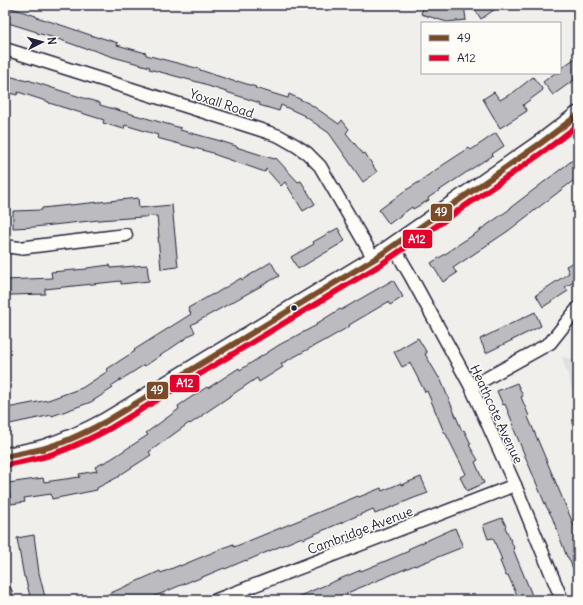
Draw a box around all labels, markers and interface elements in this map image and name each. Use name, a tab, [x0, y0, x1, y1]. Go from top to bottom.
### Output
north arrow	[22, 22, 62, 62]
legend	[421, 22, 561, 74]
text: 49	[457, 30, 471, 45]
text: N	[45, 36, 59, 45]
text: A12	[457, 50, 476, 65]
street label: Yoxall Road	[188, 85, 256, 122]
line badge: 49	[430, 203, 453, 222]
text: 49	[435, 205, 447, 219]
line badge: A12	[402, 229, 433, 249]
text: A12	[408, 232, 426, 246]
unlabelled marker	[289, 303, 299, 313]
street label: Heathcote Avenue	[466, 362, 527, 466]
line badge: A12	[169, 374, 200, 393]
text: A12	[176, 376, 194, 390]
line badge: 49	[146, 381, 169, 400]
text: 49	[151, 383, 163, 397]
street label: Cambridge Avenue	[305, 503, 415, 558]

